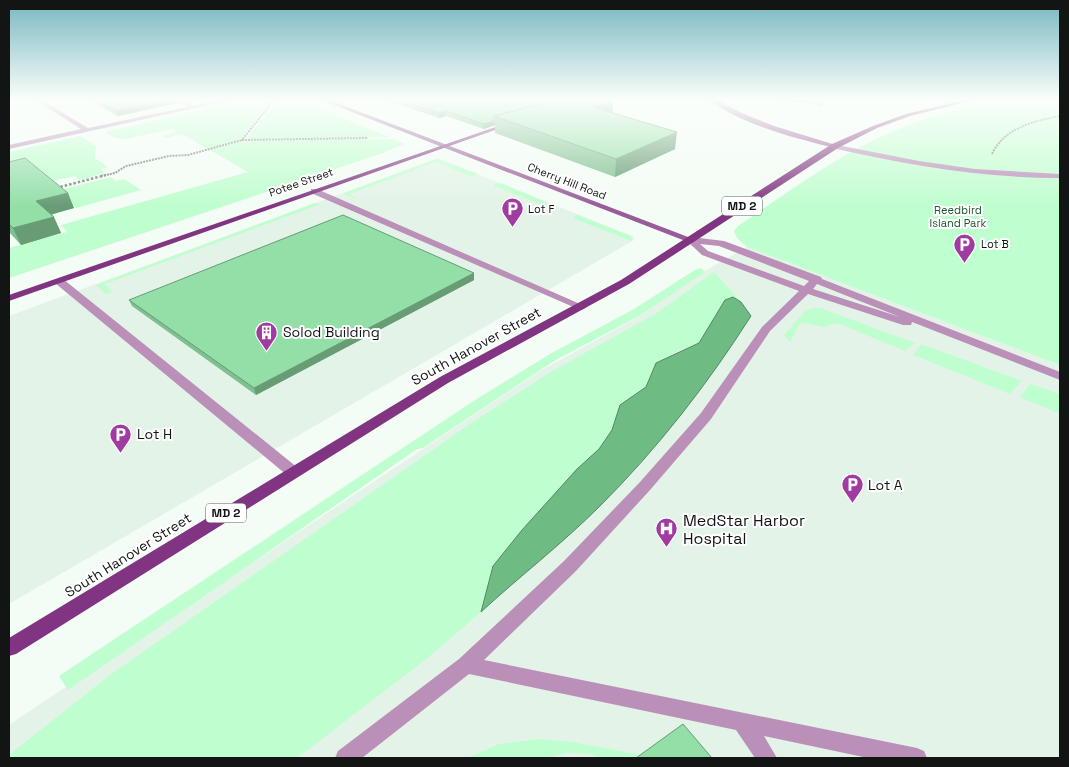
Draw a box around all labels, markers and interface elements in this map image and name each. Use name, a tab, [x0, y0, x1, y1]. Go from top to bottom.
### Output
street label: Cherry Hill Road	[526, 160, 608, 202]
street label: Potee Street	[267, 164, 335, 200]
parking icon: Lot F	[500, 197, 524, 228]
road number: MD 2	[722, 197, 762, 216]
place label: Lot F	[528, 202, 554, 216]
park label: Reedbird Island Park	[929, 203, 987, 230]
parking icon: Lot B	[953, 232, 977, 263]
place label: Lot B	[981, 237, 1009, 251]
street label: South Hanover Street	[408, 303, 544, 389]
building icon: Solod Building	[255, 320, 279, 351]
place label: Solod Building	[283, 323, 380, 341]
parking icon: Lot H	[109, 422, 133, 453]
place label: Lot H	[137, 425, 172, 443]
parking icon: Lot A	[840, 473, 864, 504]
place label: Lot A	[868, 476, 903, 494]
road number: MD 2	[206, 503, 246, 522]
street label: South Hanover Street	[61, 509, 195, 601]
place label: MedStar Harbor Hospital	[683, 510, 805, 549]
hospital icon: MedStar Harbor Hospital	[655, 517, 679, 548]

